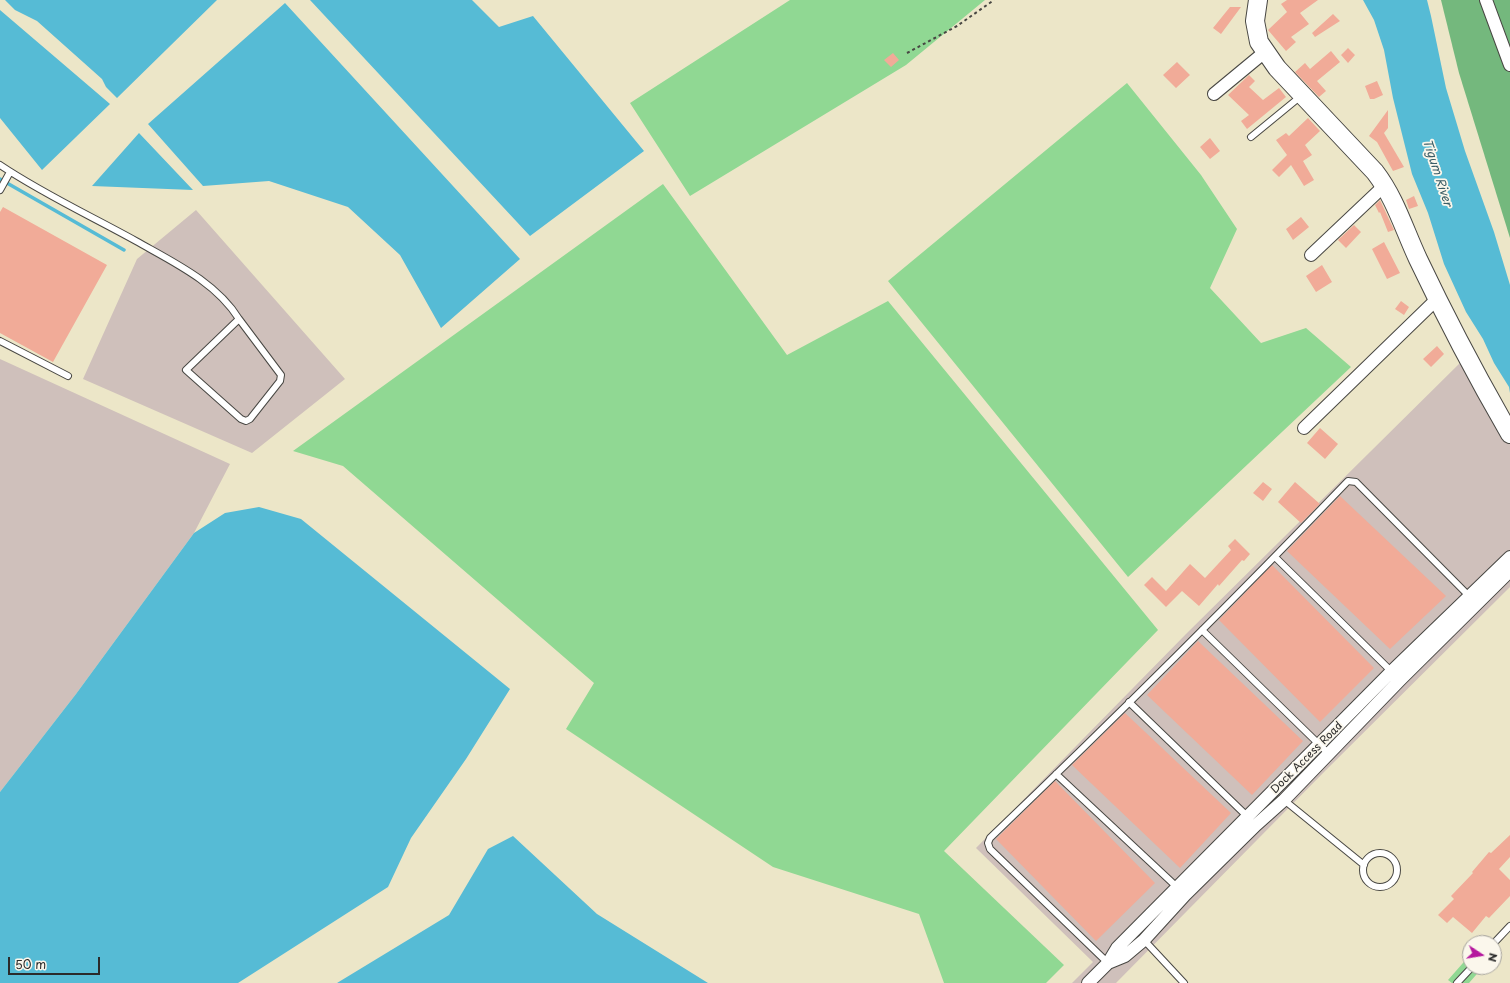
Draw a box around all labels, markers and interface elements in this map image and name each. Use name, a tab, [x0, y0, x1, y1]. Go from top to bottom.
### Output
water label: Tigum River	[1419, 138, 1455, 208]
street label: Dock Access Road	[1268, 719, 1346, 797]
north arrow	[1462, 935, 1502, 975]
scale bar	[10, 949, 102, 975]
text: N	[1484, 951, 1502, 963]
text: 50 m	[15, 955, 46, 973]

